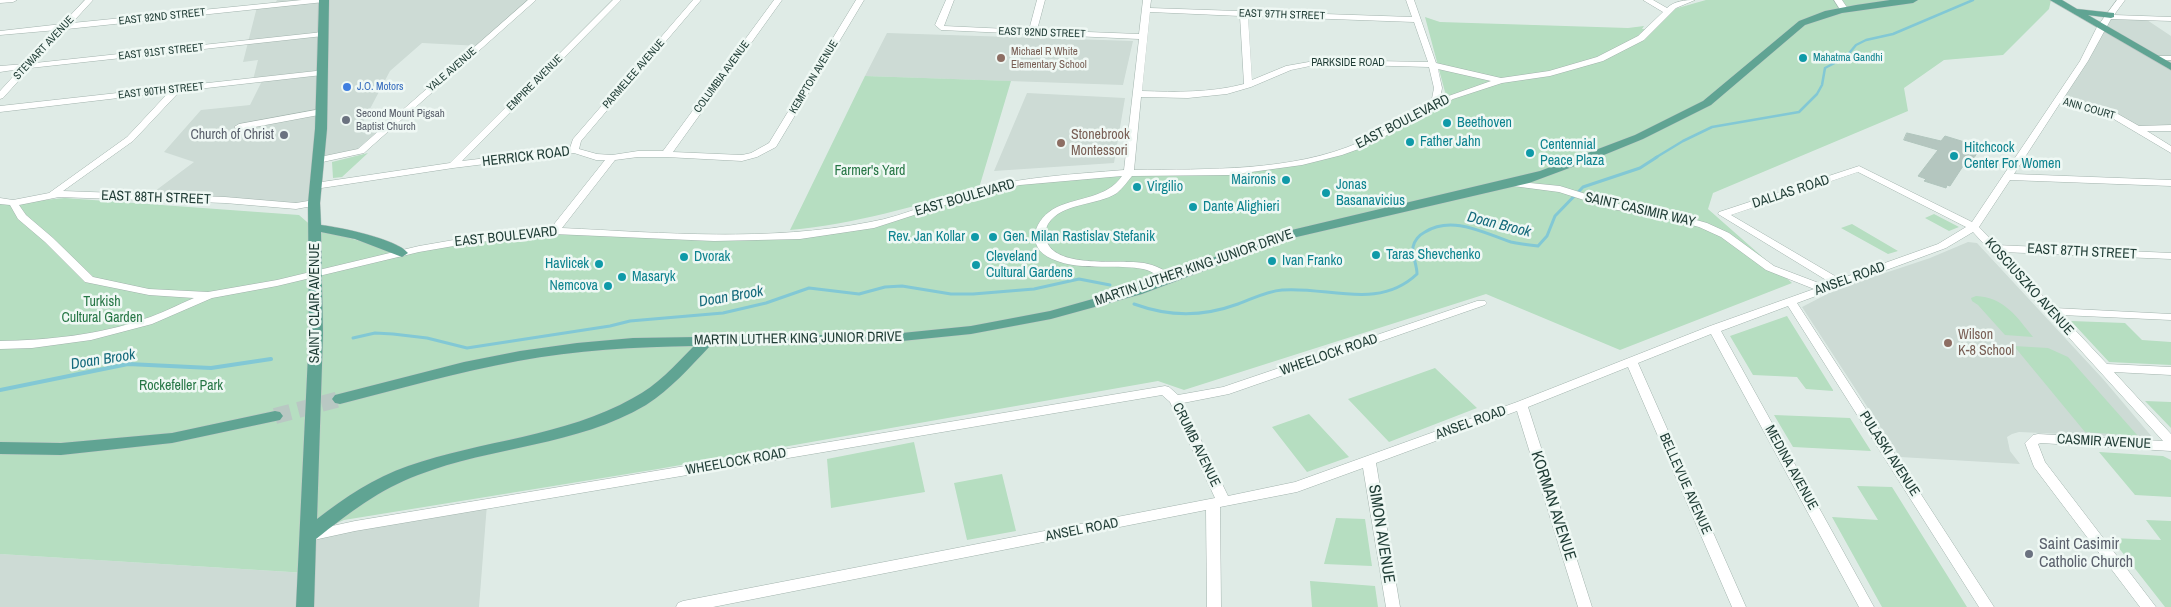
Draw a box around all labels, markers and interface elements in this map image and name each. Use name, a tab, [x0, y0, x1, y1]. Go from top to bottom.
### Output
street label: EAST 92ND STREET	[118, 6, 206, 28]
street label: EAST 97TH STREET	[1239, 7, 1325, 23]
street label: STEWART AVENUE	[11, 13, 77, 83]
street label: EAST 92ND STREET	[998, 25, 1086, 41]
street label: PARMELEE AVENUE	[600, 37, 668, 111]
street label: COLUMBIA AVENUE	[691, 38, 753, 116]
street label: KEMPTON AVENUE	[787, 38, 841, 116]
street label: EAST 91ST STREET	[118, 41, 204, 63]
street label: YALE AVENUE	[425, 45, 479, 95]
place label: Michael R White Elementary School	[1011, 45, 1087, 71]
place label: Mahatma Gandhi	[1813, 51, 1883, 65]
street label: EMPIRE AVENUE	[504, 52, 566, 114]
marker: Michael R White Elementary School	[995, 52, 1007, 64]
marker: Mahatma Gandhi	[1797, 52, 1809, 64]
street label: PARKSIDE ROAD	[1311, 56, 1385, 70]
street label: EAST 90TH STREET	[117, 80, 205, 102]
place label: J.O. Motors	[357, 80, 404, 94]
marker: J.O. Motors	[341, 81, 353, 93]
street label: EAST BOULEVARD	[1353, 91, 1453, 153]
street label: ANN COURT	[2061, 95, 2117, 123]
place label: Second Mount Pigsah Baptist Church	[356, 107, 445, 133]
marker: Second Mount Pigsah Baptist Church	[340, 114, 352, 126]
place label: Beethoven	[1457, 115, 1512, 131]
marker: Beethoven	[1441, 117, 1453, 129]
place label: Church of Christ	[190, 127, 274, 143]
place label: Stonebrook Montessori	[1071, 127, 1130, 160]
marker: Church of Christ	[278, 129, 290, 141]
place label: Father Jahn	[1420, 134, 1481, 150]
marker: Father Jahn	[1404, 136, 1416, 148]
marker: Stonebrook Montessori	[1055, 137, 1067, 149]
place label: Centennial Peace Plaza	[1540, 137, 1604, 170]
place label: Hitchcock Center For Women	[1964, 140, 2061, 172]
street label: HERRICK ROAD	[481, 143, 571, 171]
marker: Centennial Peace Plaza	[1524, 147, 1536, 159]
marker: Hitchcock Center For Women	[1948, 150, 1960, 162]
park label: Farmer's Yard	[835, 163, 905, 179]
place label: Maironis	[1231, 172, 1276, 188]
street label: DALLAS ROAD	[1750, 172, 1832, 212]
marker: Maironis	[1280, 174, 1292, 186]
street label: EAST BOULEVARD	[913, 176, 1017, 220]
place label: Jonas Basanavicius	[1336, 177, 1405, 210]
place label: Virgilio	[1147, 179, 1183, 195]
marker: Virgilio	[1131, 181, 1143, 193]
marker: Jonas Basanavicius	[1320, 187, 1332, 199]
street label: EAST 88TH STREET	[101, 188, 211, 208]
street label: SAINT CASIMIR WAY	[1583, 189, 1697, 231]
place label: Dante Alighieri	[1203, 199, 1280, 215]
marker: Dante Alighieri	[1187, 201, 1199, 213]
water label: Doan Brook	[1465, 208, 1533, 242]
street label: EAST BOULEVARD	[454, 223, 558, 251]
street label: MARTIN LUTHER KING JUNIOR DRIVE	[1093, 226, 1295, 310]
place label: Rev. Jan Kollar	[888, 229, 965, 245]
place label: Gen. Milan Rastislav Stefanik	[1003, 229, 1155, 245]
marker: Rev. Jan Kollar	[969, 231, 981, 243]
marker: Gen. Milan Rastislav Stefanik	[987, 231, 999, 243]
street label: KOSCIUSZKO AVENUE	[1981, 235, 2077, 339]
street label: EAST 87TH STREET	[2027, 241, 2137, 263]
street label: SAINT CLAIR AVENUE	[307, 243, 323, 363]
place label: Taras Shevchenko	[1386, 247, 1481, 263]
place label: Dvorak	[694, 249, 730, 265]
place label: Cleveland Cultural Gardens	[986, 249, 1073, 282]
marker: Taras Shevchenko	[1370, 249, 1382, 261]
marker: Dvorak	[678, 251, 690, 263]
place label: Ivan Franko	[1282, 253, 1343, 269]
marker: Ivan Franko	[1266, 255, 1278, 267]
place label: Havlicek	[545, 256, 589, 272]
marker: Havlicek	[593, 258, 605, 270]
street label: ANSEL ROAD	[1812, 258, 1888, 300]
marker: Cleveland Cultural Gardens	[970, 259, 982, 271]
place label: Masaryk	[632, 269, 675, 285]
marker: Masaryk	[616, 271, 628, 283]
place label: Nemcova	[550, 278, 598, 294]
marker: Nemcova	[602, 280, 614, 292]
water label: Doan Brook	[697, 282, 765, 312]
park label: Turkish Cultural Garden	[61, 294, 143, 326]
place label: Wilson K-8 School	[1958, 327, 2014, 360]
street label: MARTIN LUTHER KING JUNIOR DRIVE	[694, 329, 902, 349]
street label: WHEELOCK ROAD	[1278, 330, 1380, 380]
marker: Wilson K-8 School	[1942, 337, 1954, 349]
water label: Doan Brook	[70, 346, 136, 374]
park label: Rockefeller Park	[139, 378, 223, 394]
street label: CRUMB AVENUE	[1168, 400, 1224, 490]
street label: ANSEL ROAD	[1433, 402, 1509, 444]
street label: PULASKI AVENUE	[1855, 408, 1923, 500]
street label: MEDINA AVENUE	[1761, 423, 1821, 513]
street label: BELLEVUE AVENUE	[1655, 431, 1715, 537]
street label: CASMIR AVENUE	[2057, 431, 2151, 453]
street label: WHEELOCK ROAD	[684, 445, 788, 479]
street label: KORMAN AVENUE	[1526, 449, 1580, 563]
street label: SIMON AVENUE	[1364, 483, 1398, 585]
street label: ANSEL ROAD	[1044, 515, 1120, 545]
place label: Saint Casimir Catholic Church	[2039, 535, 2133, 573]
marker: Saint Casimir Catholic Church	[2023, 548, 2035, 560]

